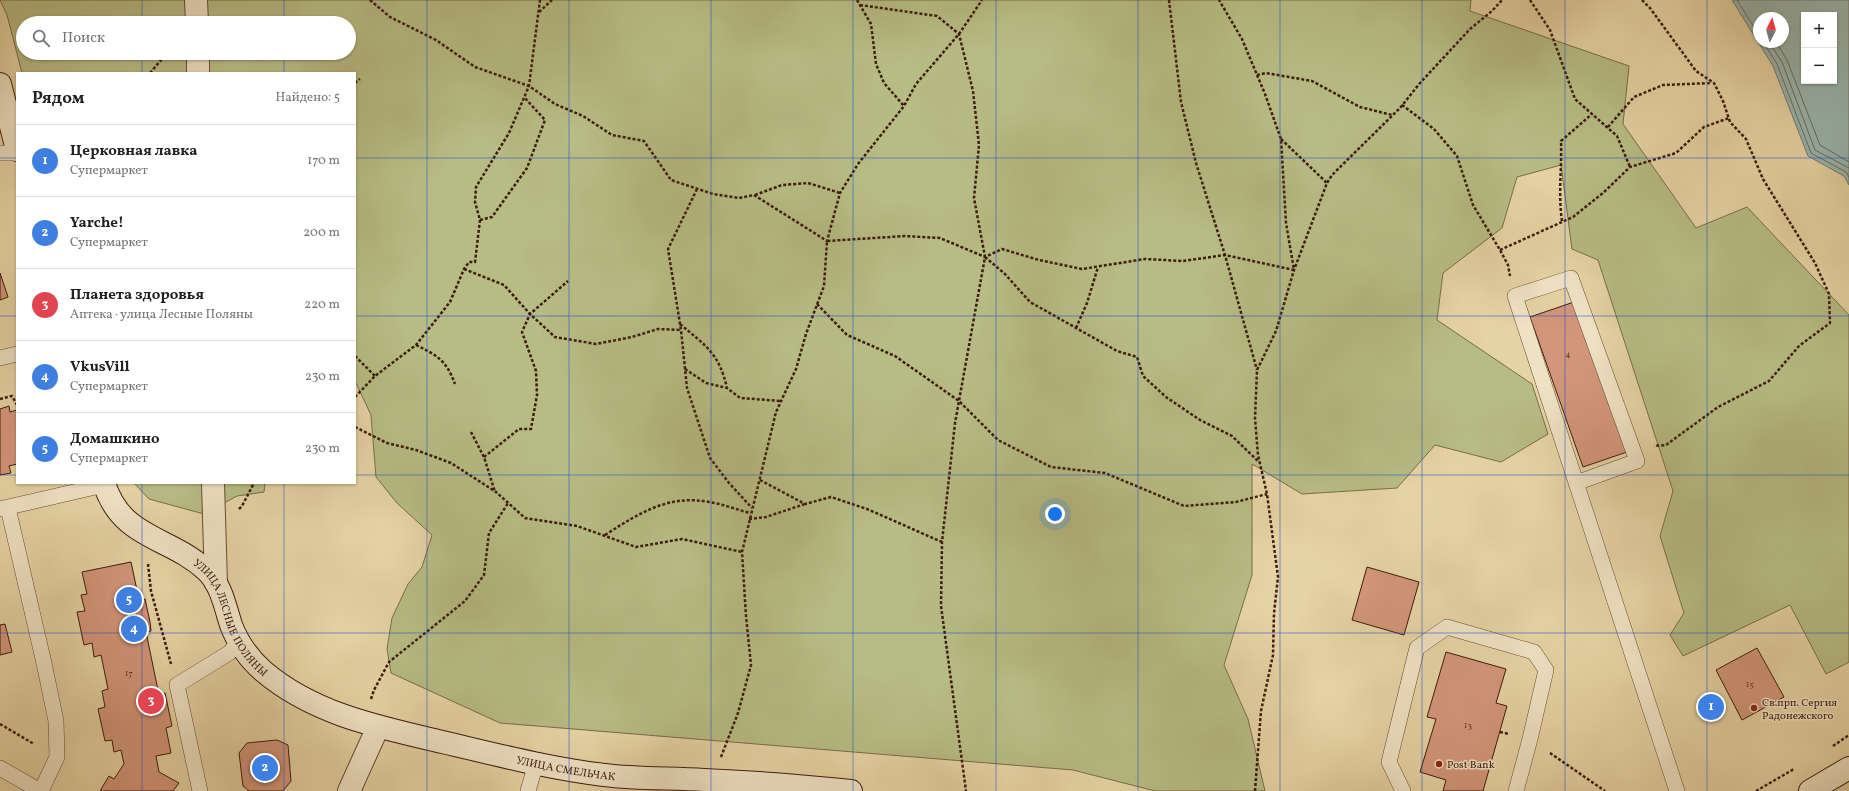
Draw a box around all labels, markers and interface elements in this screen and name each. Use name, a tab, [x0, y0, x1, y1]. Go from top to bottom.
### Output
north arrow	[1753, 12, 1789, 48]
map controls	[1801, 12, 1837, 84]
button: +	[1801, 12, 1837, 48]
search box	[16, 16, 356, 60]
icon: search	[30, 27, 52, 49]
text: Поиск	[62, 28, 105, 49]
button: −	[1801, 48, 1837, 84]
text: Рядом	[32, 87, 85, 110]
text: Найдено: 5	[276, 89, 340, 107]
text: Церковная лавка	[70, 141, 197, 162]
text: 1	[42, 152, 48, 170]
text: 170 m	[307, 152, 340, 170]
text: Супермаркет	[70, 162, 148, 180]
text: Yarche!	[70, 213, 124, 234]
text: 2	[42, 224, 48, 242]
text: 200 m	[303, 224, 340, 242]
text: Супермаркет	[70, 234, 148, 252]
text: Планета здоровья	[70, 285, 204, 306]
text: 3	[42, 296, 48, 314]
text: 220 m	[304, 296, 340, 314]
text: Аптека · улица Лесные Поляны	[70, 306, 253, 324]
house number: 4	[1565, 348, 1571, 361]
text: VkusVill	[70, 357, 130, 378]
text: 4	[41, 368, 49, 386]
text: 230 m	[305, 368, 340, 386]
text: Супермаркет	[70, 378, 148, 396]
text: Домашкино	[70, 429, 160, 450]
text: 5	[42, 440, 48, 458]
text: 230 m	[305, 440, 340, 458]
text: Супермаркет	[70, 450, 148, 468]
your location	[1045, 504, 1065, 524]
street label: УЛИЦА ЛЕСНЫЕ ПОЛЯНЫ	[190, 556, 270, 681]
pin: 5	[116, 585, 142, 615]
pin: 4	[121, 614, 147, 644]
house number: 17	[125, 667, 133, 680]
house number: 15	[1746, 678, 1754, 691]
pin: 3	[138, 686, 164, 716]
pin: 1	[1698, 692, 1724, 722]
place label: Св.прп. Сергия Радонежского	[1762, 696, 1837, 724]
marker: Св.прп. Сергия Радонежского	[1749, 703, 1759, 713]
house number: 13	[1464, 719, 1472, 732]
pin: 2	[252, 753, 278, 783]
street label: УЛИЦА СМЕЛЬЧАК	[515, 754, 616, 785]
place label: Post Bank	[1447, 758, 1495, 773]
marker: Post Bank	[1434, 759, 1444, 769]

